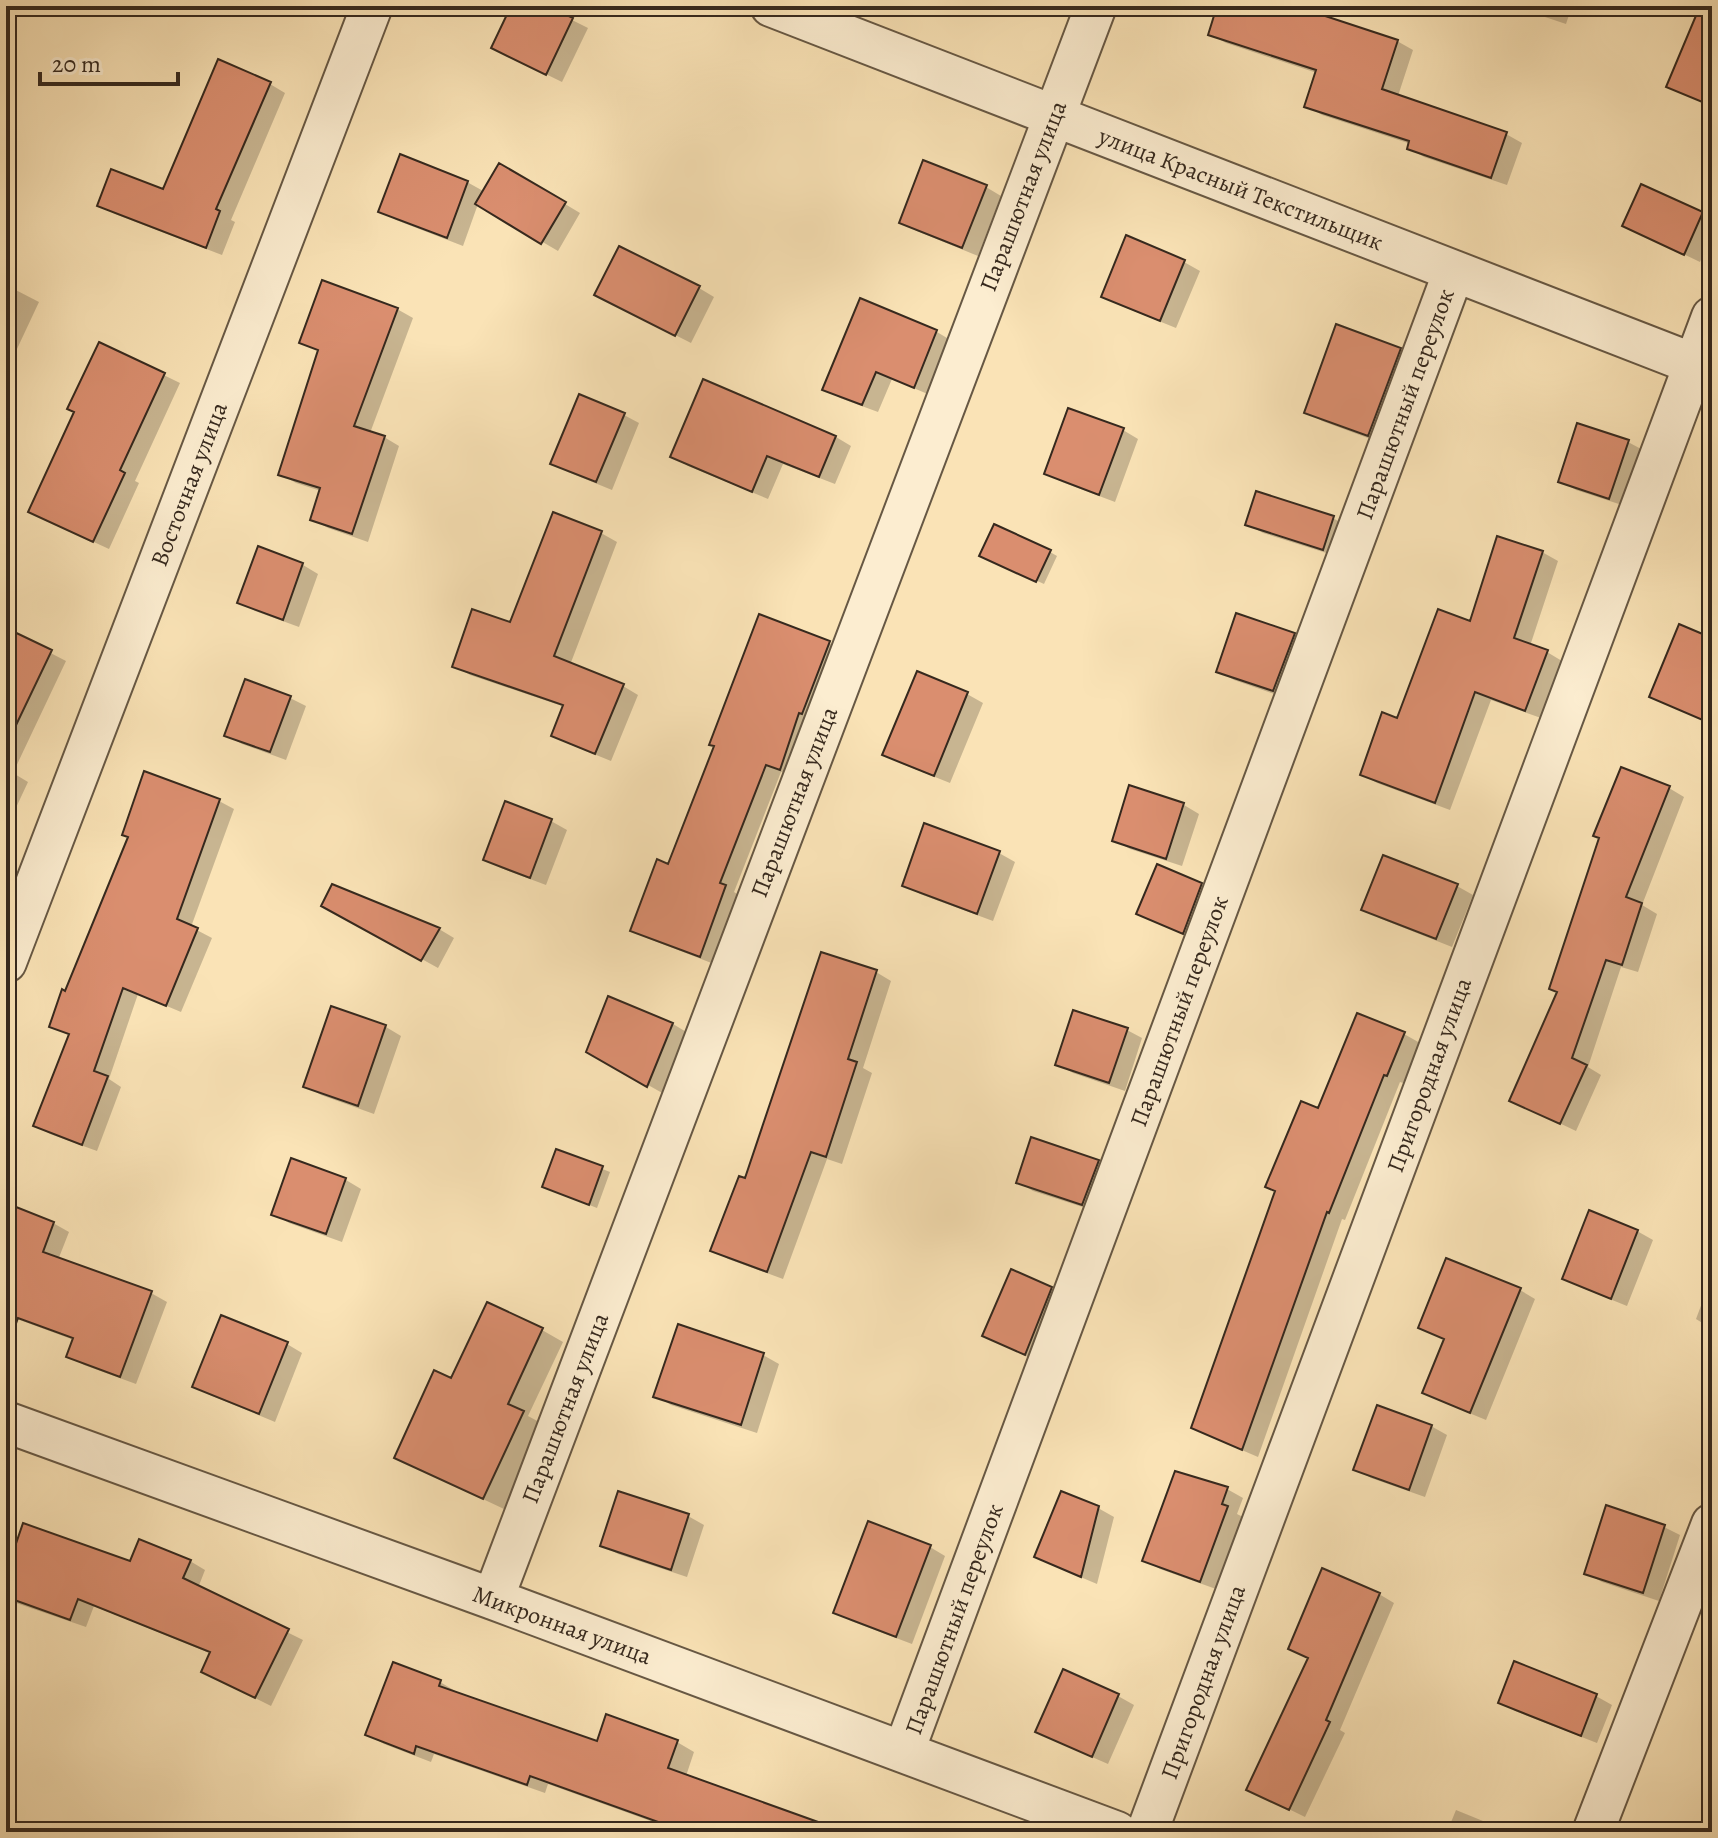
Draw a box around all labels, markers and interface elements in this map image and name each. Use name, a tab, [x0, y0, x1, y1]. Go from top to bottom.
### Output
scale bar	[40, 36, 178, 86]
text: 20 m	[52, 48, 101, 80]
street label: Парашютная улица	[972, 96, 1074, 296]
street label: улица Красный Текстильщик	[1093, 120, 1388, 258]
street label: Парашютный переулок	[1348, 284, 1462, 524]
street label: Восточная улица	[143, 397, 235, 571]
street label: Парашютная улица	[743, 702, 845, 902]
street label: Парашютный переулок	[1122, 891, 1236, 1131]
street label: Пригородная улица	[1379, 973, 1479, 1177]
street label: Парашютная улица	[514, 1308, 616, 1508]
street label: Парашютный переулок	[897, 1499, 1011, 1739]
street label: Микронная улица	[468, 1578, 656, 1672]
street label: Пригородная улица	[1153, 1580, 1253, 1784]

